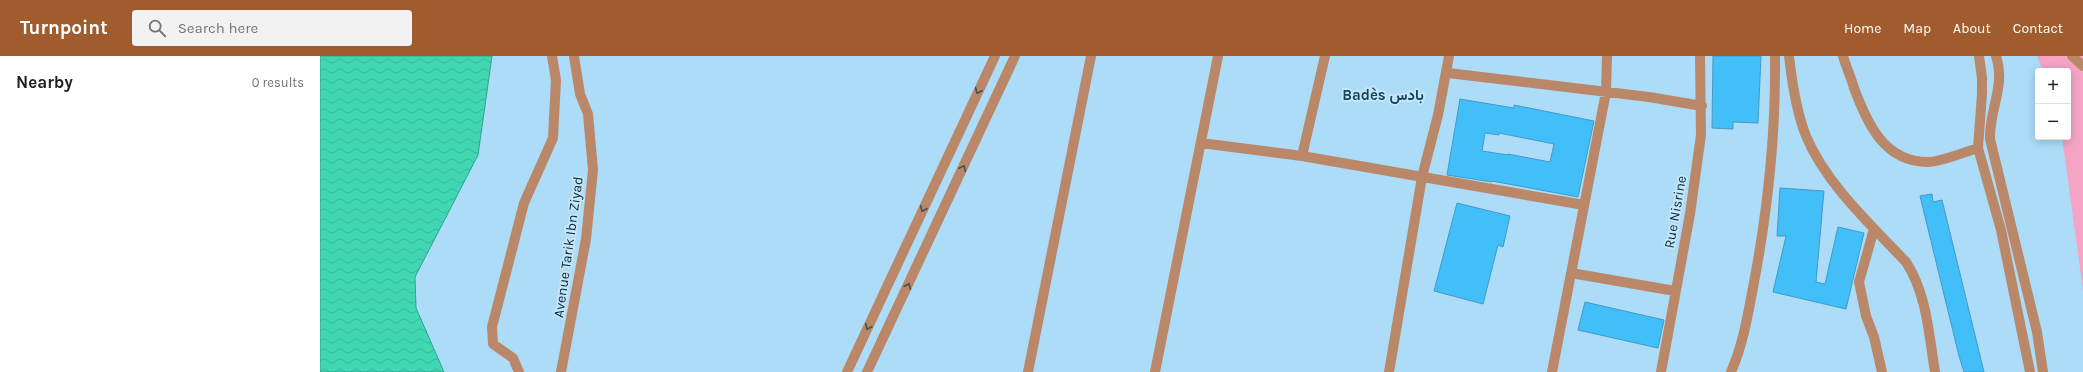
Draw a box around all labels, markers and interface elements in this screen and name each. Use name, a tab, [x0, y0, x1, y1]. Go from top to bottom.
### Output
search box	[132, 10, 412, 46]
text: Turnpoint	[20, 17, 108, 39]
icon: search	[146, 17, 168, 39]
text: Search here	[178, 19, 258, 37]
text: Home	[1844, 20, 1881, 37]
text: Map	[1903, 20, 1931, 37]
text: About	[1953, 20, 1991, 37]
text: Contact	[2013, 20, 2063, 37]
map controls	[2035, 68, 2071, 140]
button: +	[2035, 68, 2071, 104]
text: Nearby	[16, 72, 73, 92]
text: 0 results	[252, 75, 304, 90]
district label: Badès بادس	[1342, 86, 1424, 104]
one-way arrow	[975, 88, 983, 95]
button: −	[2035, 104, 2071, 140]
one-way arrow	[958, 165, 966, 173]
street label: Rue Nisrine	[1661, 174, 1690, 250]
street label: Avenue Tarik Ibn Ziyad	[550, 175, 587, 319]
one-way arrow	[920, 205, 928, 212]
one-way arrow	[903, 283, 911, 291]
one-way arrow	[866, 323, 873, 330]

